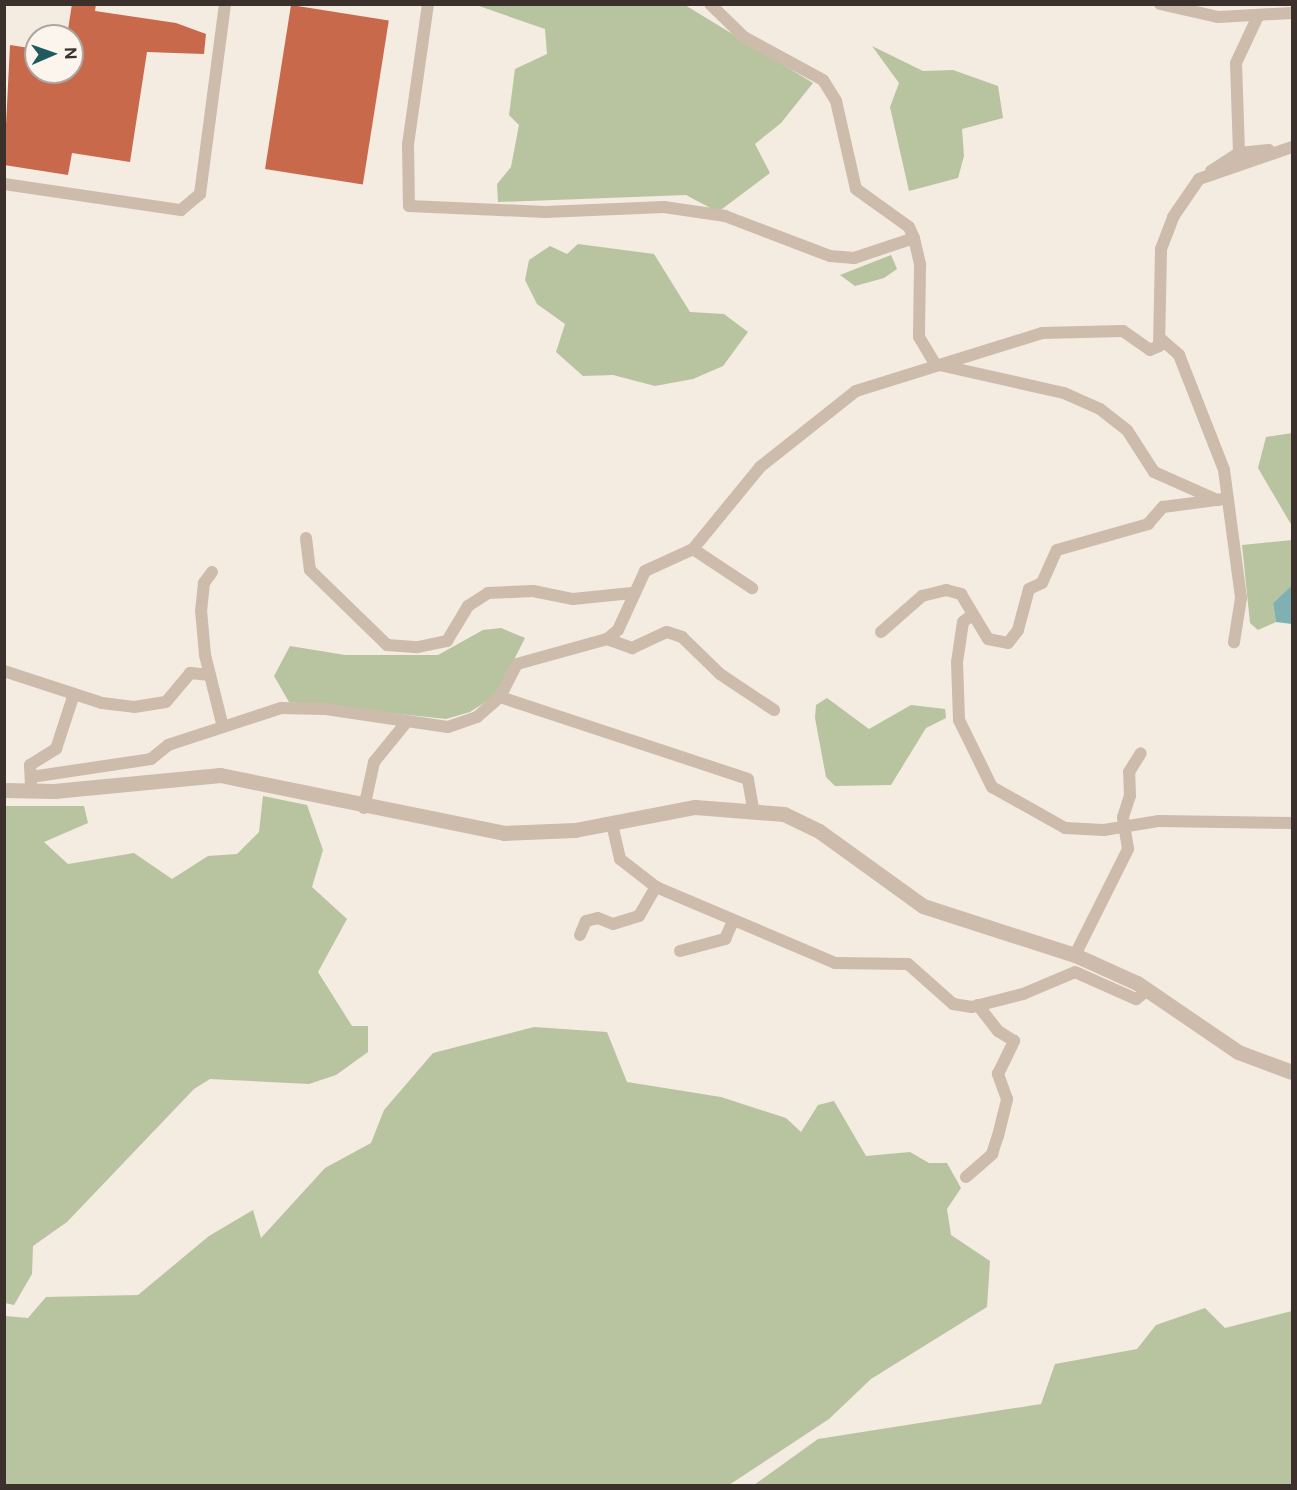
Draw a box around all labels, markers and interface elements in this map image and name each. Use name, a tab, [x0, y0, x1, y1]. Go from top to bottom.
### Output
north arrow	[24, 24, 84, 84]
text: N	[61, 47, 80, 60]

